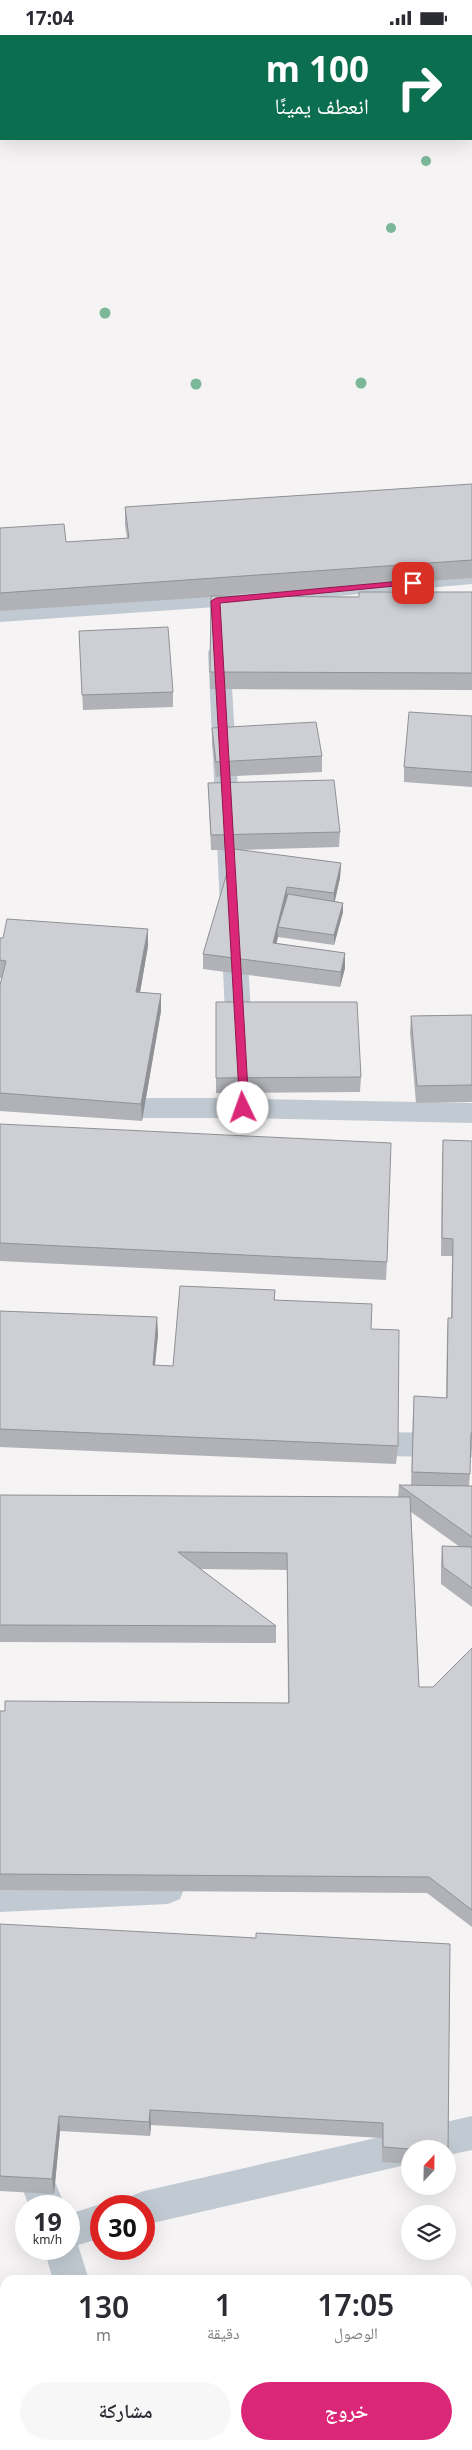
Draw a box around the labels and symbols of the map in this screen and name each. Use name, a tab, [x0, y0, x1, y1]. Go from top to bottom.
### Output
pin	[392, 562, 434, 604]
position arrow	[216, 1081, 268, 1133]
north arrow	[401, 2140, 456, 2195]
speed limit sign: 30	[90, 2195, 155, 2260]

